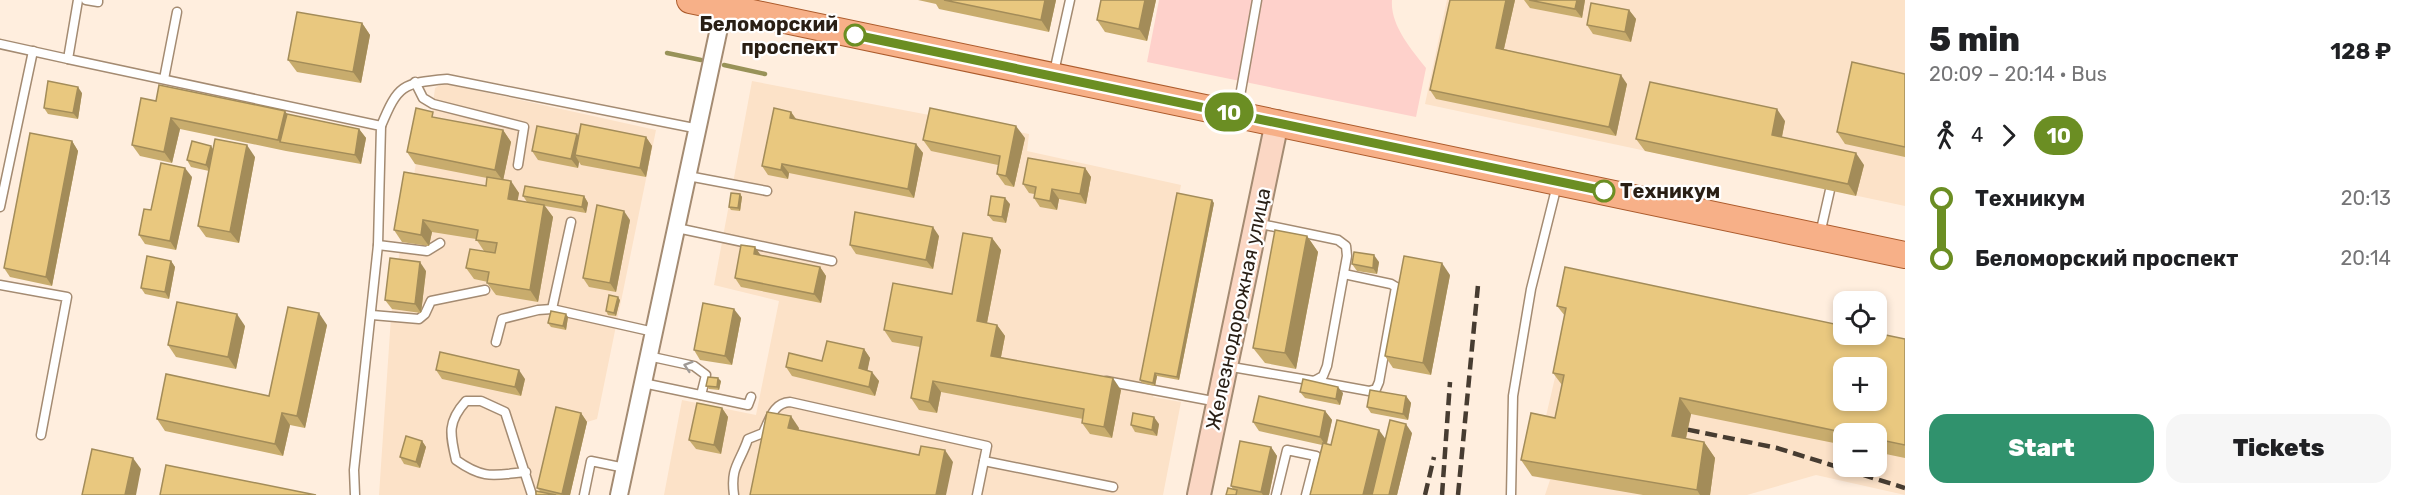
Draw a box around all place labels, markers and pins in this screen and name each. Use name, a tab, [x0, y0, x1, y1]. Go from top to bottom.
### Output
place label: Беломорский проспект	[700, 12, 838, 59]
marker: Беломорский проспект	[844, 24, 866, 46]
place label: Техникум	[1620, 179, 1720, 203]
marker: Техникум	[1593, 180, 1615, 202]

